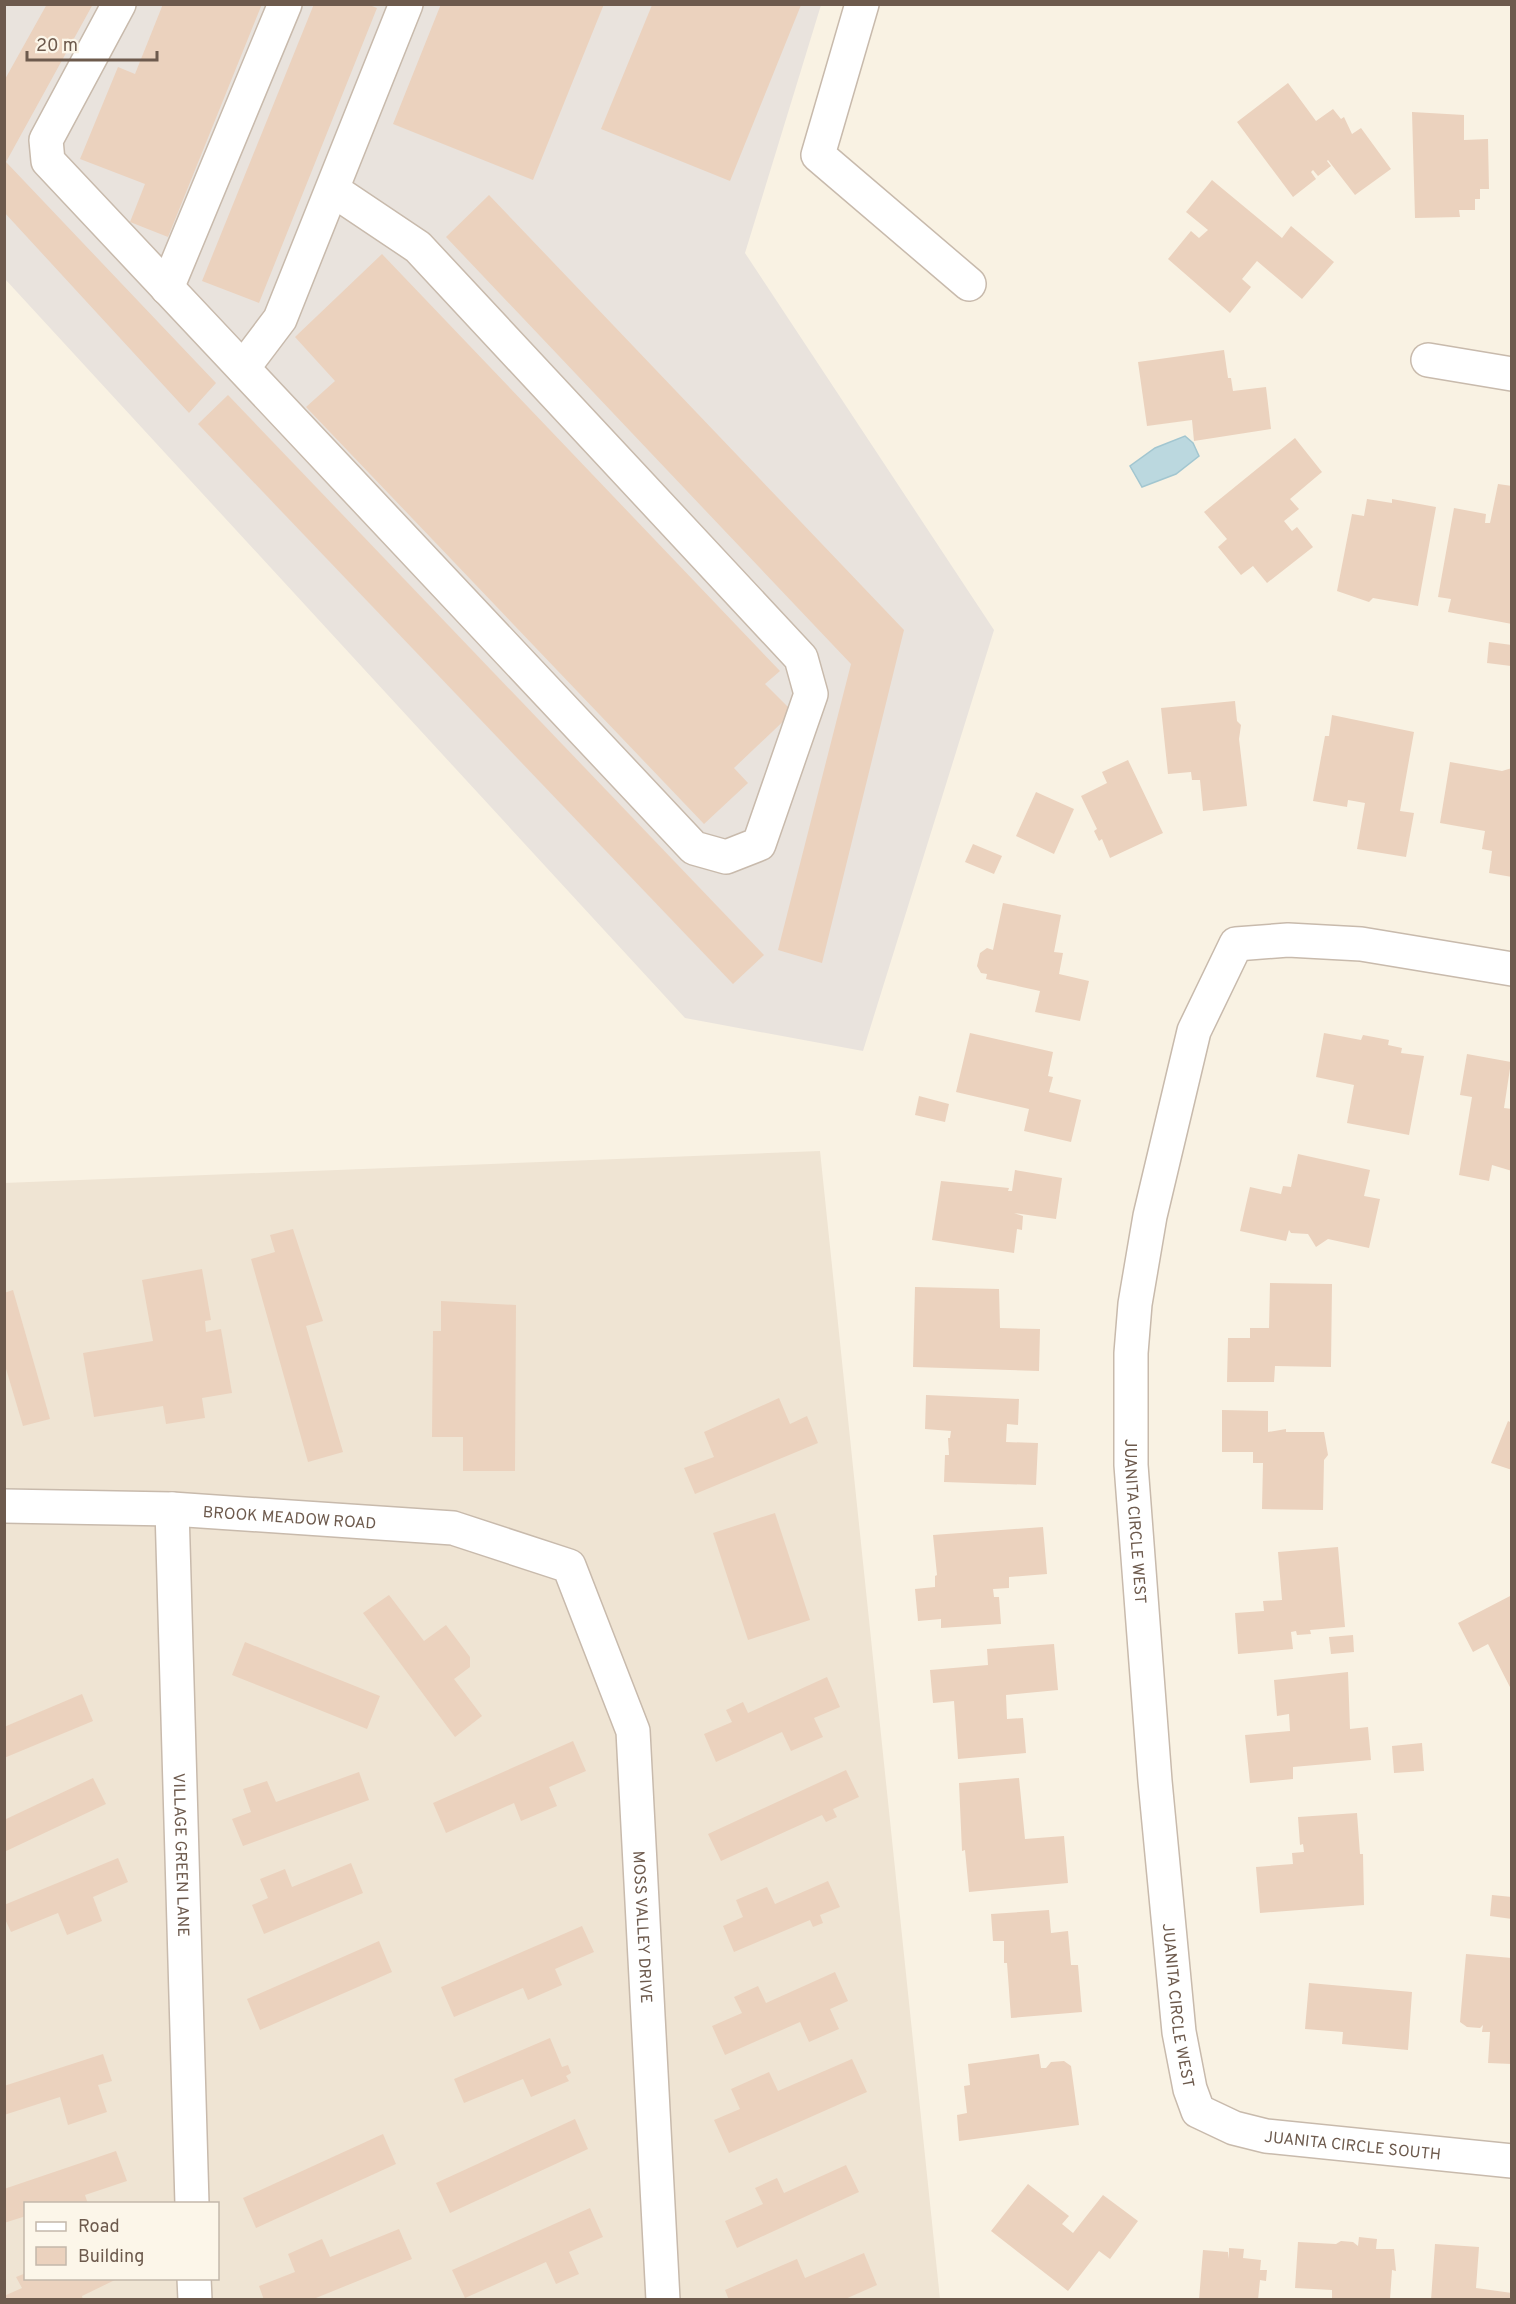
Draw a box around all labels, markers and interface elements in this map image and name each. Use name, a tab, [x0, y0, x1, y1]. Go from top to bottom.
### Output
scale bar	[27, 24, 158, 62]
text: 20 m	[36, 35, 78, 58]
street label: JUANITA CIRCLE WEST	[1119, 1439, 1150, 1605]
street label: BROOK MEADOW ROAD	[202, 1503, 377, 1535]
street label: VILLAGE GREEN LANE	[168, 1773, 192, 1937]
street label: MOSS VALLEY DRIVE	[627, 1850, 655, 2004]
street label: JUANITA CIRCLE WEST	[1157, 1922, 1198, 2089]
street label: JUANITA CIRCLE SOUTH	[1263, 2128, 1442, 2166]
legend	[24, 2202, 219, 2280]
text: Road	[78, 2216, 120, 2239]
text: Building	[78, 2246, 144, 2269]

